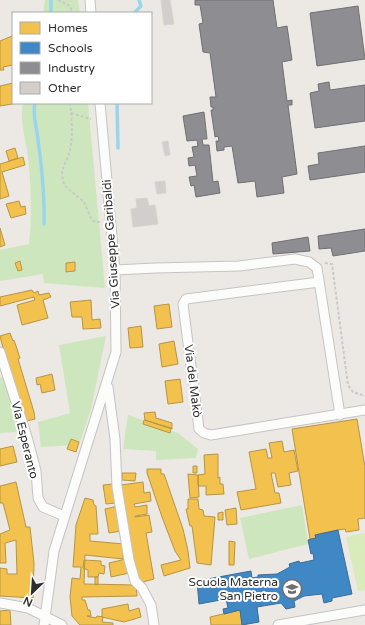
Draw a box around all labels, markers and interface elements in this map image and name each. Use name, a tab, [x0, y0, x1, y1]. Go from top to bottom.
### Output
legend	[12, 12, 152, 104]
text: Homes	[48, 21, 88, 35]
text: Schools	[48, 41, 93, 55]
text: Industry	[48, 61, 95, 75]
text: Other	[48, 81, 81, 95]
street label: Via Giuseppe Garibaldi	[100, 179, 122, 309]
street label: Via del Makò	[182, 344, 204, 418]
street label: Via Esperanto	[9, 400, 41, 480]
north arrow	[12, 573, 52, 613]
place label: Scuola Materna San Pietro	[189, 575, 278, 603]
school or university icon: Scuola Materna San Pietro	[281, 578, 303, 600]
text: N	[21, 594, 35, 609]

